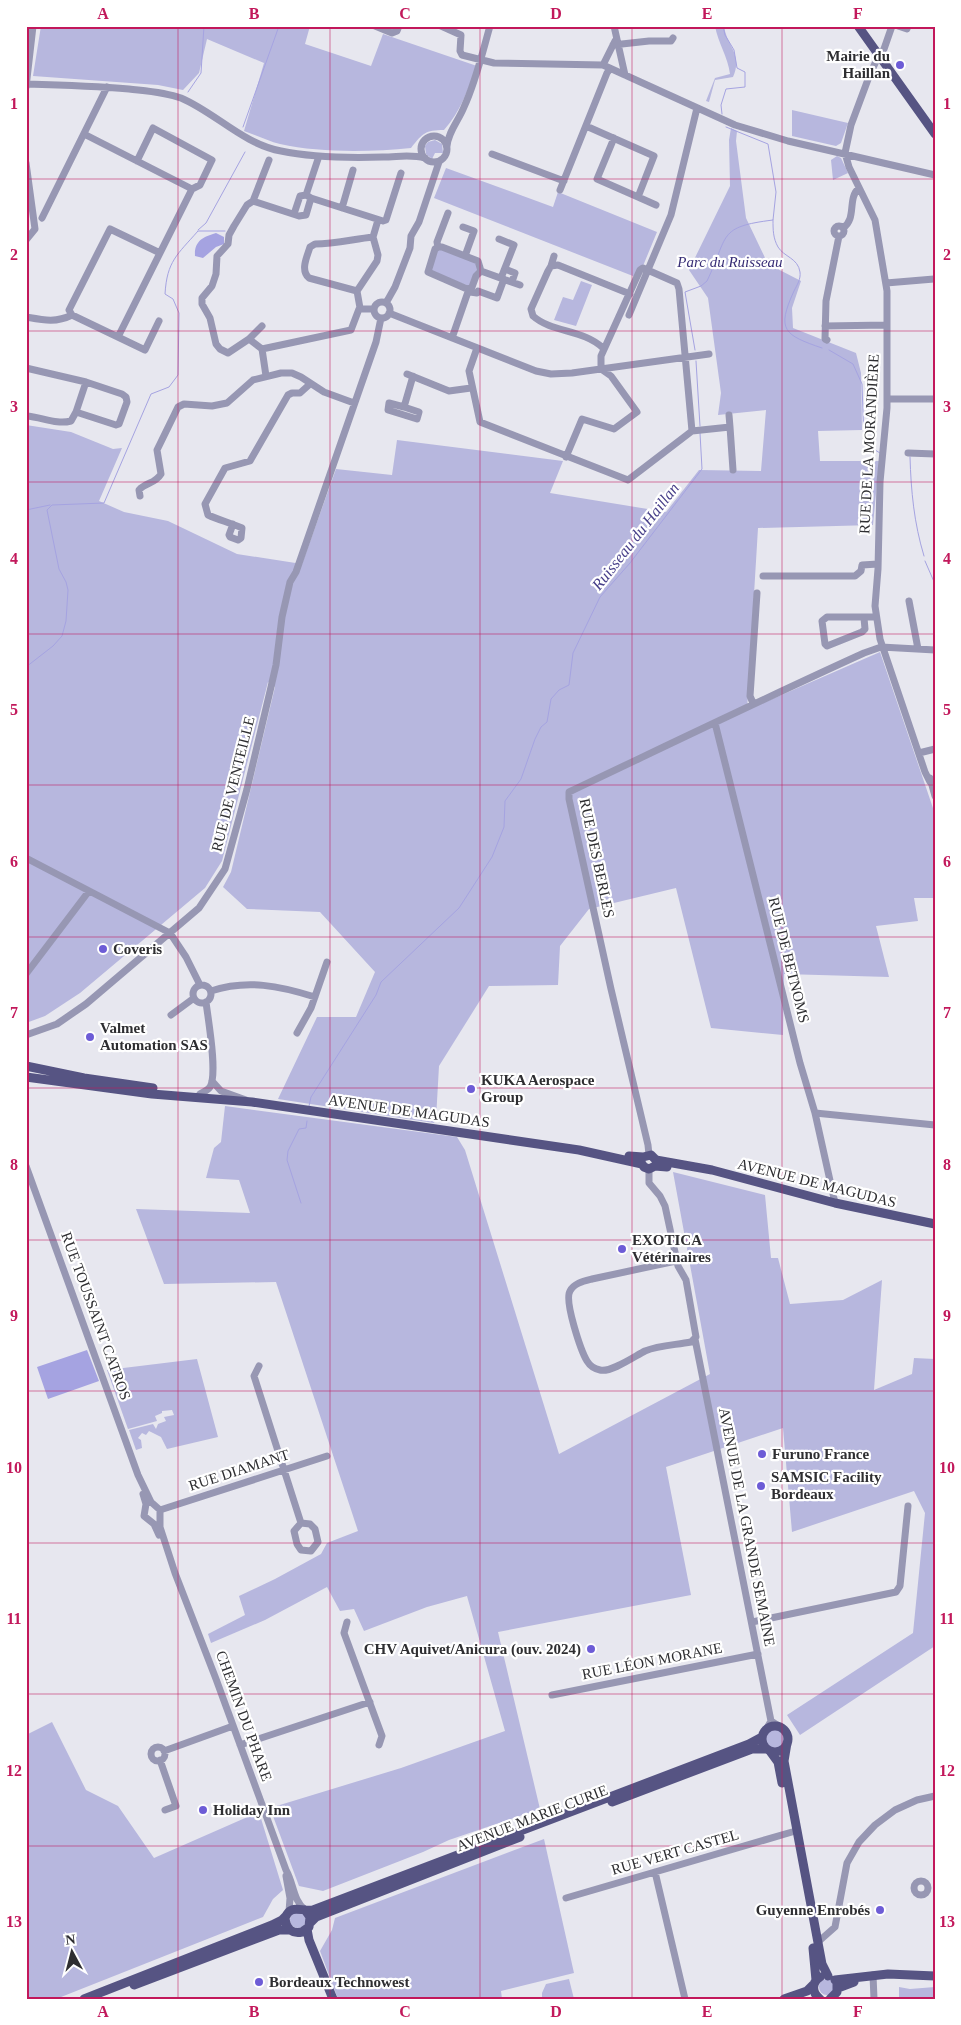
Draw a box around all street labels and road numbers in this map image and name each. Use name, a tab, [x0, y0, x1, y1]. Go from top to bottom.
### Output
street label: RUE DE LA MORANDIÈRE	[856, 353, 882, 535]
street label: RUE DE VENTEILLE	[208, 715, 258, 853]
street label: RUE DES BERLES	[577, 797, 617, 919]
street label: RUE DE BETNOMS	[766, 895, 812, 1025]
street label: AVENUE DE MAGUDAS	[327, 1092, 491, 1130]
street label: AVENUE DE MAGUDAS	[736, 1156, 898, 1210]
street label: RUE TOUSSAINT CATROS	[58, 1230, 134, 1402]
street label: AVENUE DE LA GRANDE SEMAINE	[716, 1406, 778, 1648]
street label: RUE DIAMANT	[187, 1446, 291, 1494]
street label: RUE LÉON MORANE	[581, 1640, 723, 1682]
street label: CHEMIN DU PHARE	[213, 1649, 275, 1783]
street label: AVENUE MARIE CURIE	[454, 1782, 610, 1854]
street label: RUE VERT CASTEL	[609, 1826, 741, 1878]

